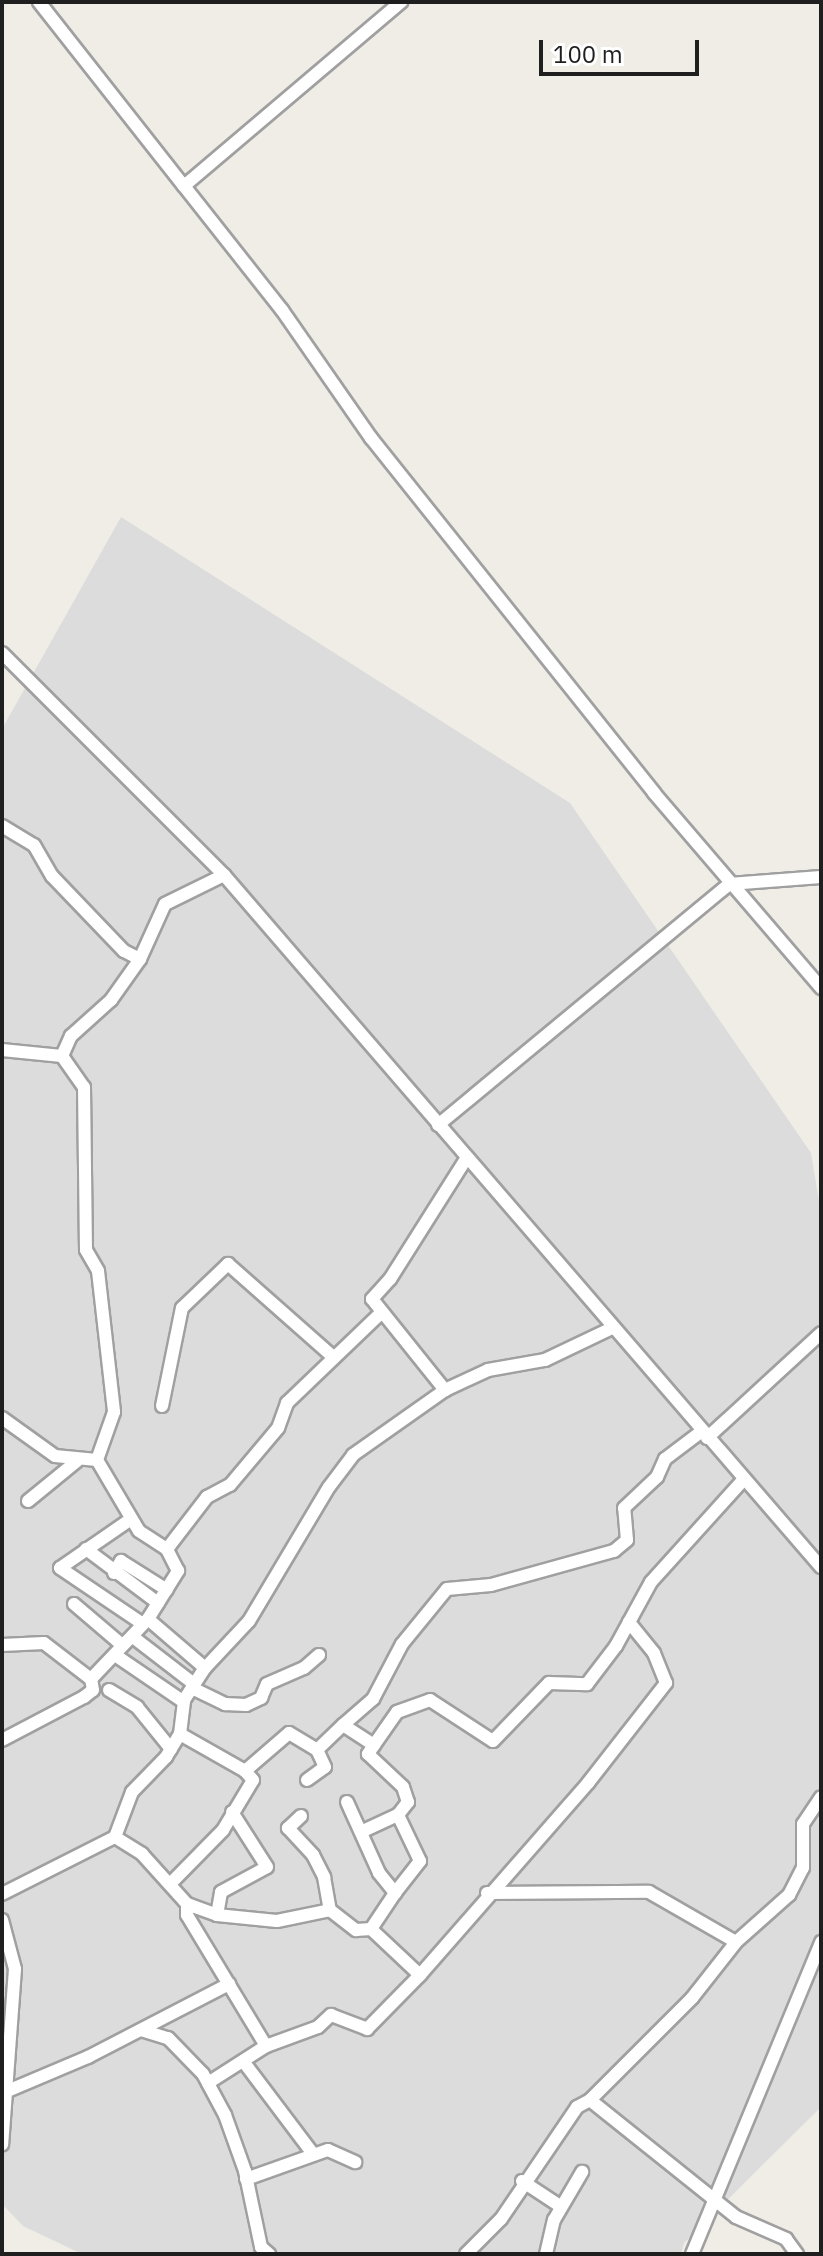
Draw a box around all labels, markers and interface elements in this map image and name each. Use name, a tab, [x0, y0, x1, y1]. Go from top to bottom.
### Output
scale bar	[543, 24, 703, 74]
text: 100 m	[553, 38, 623, 70]

